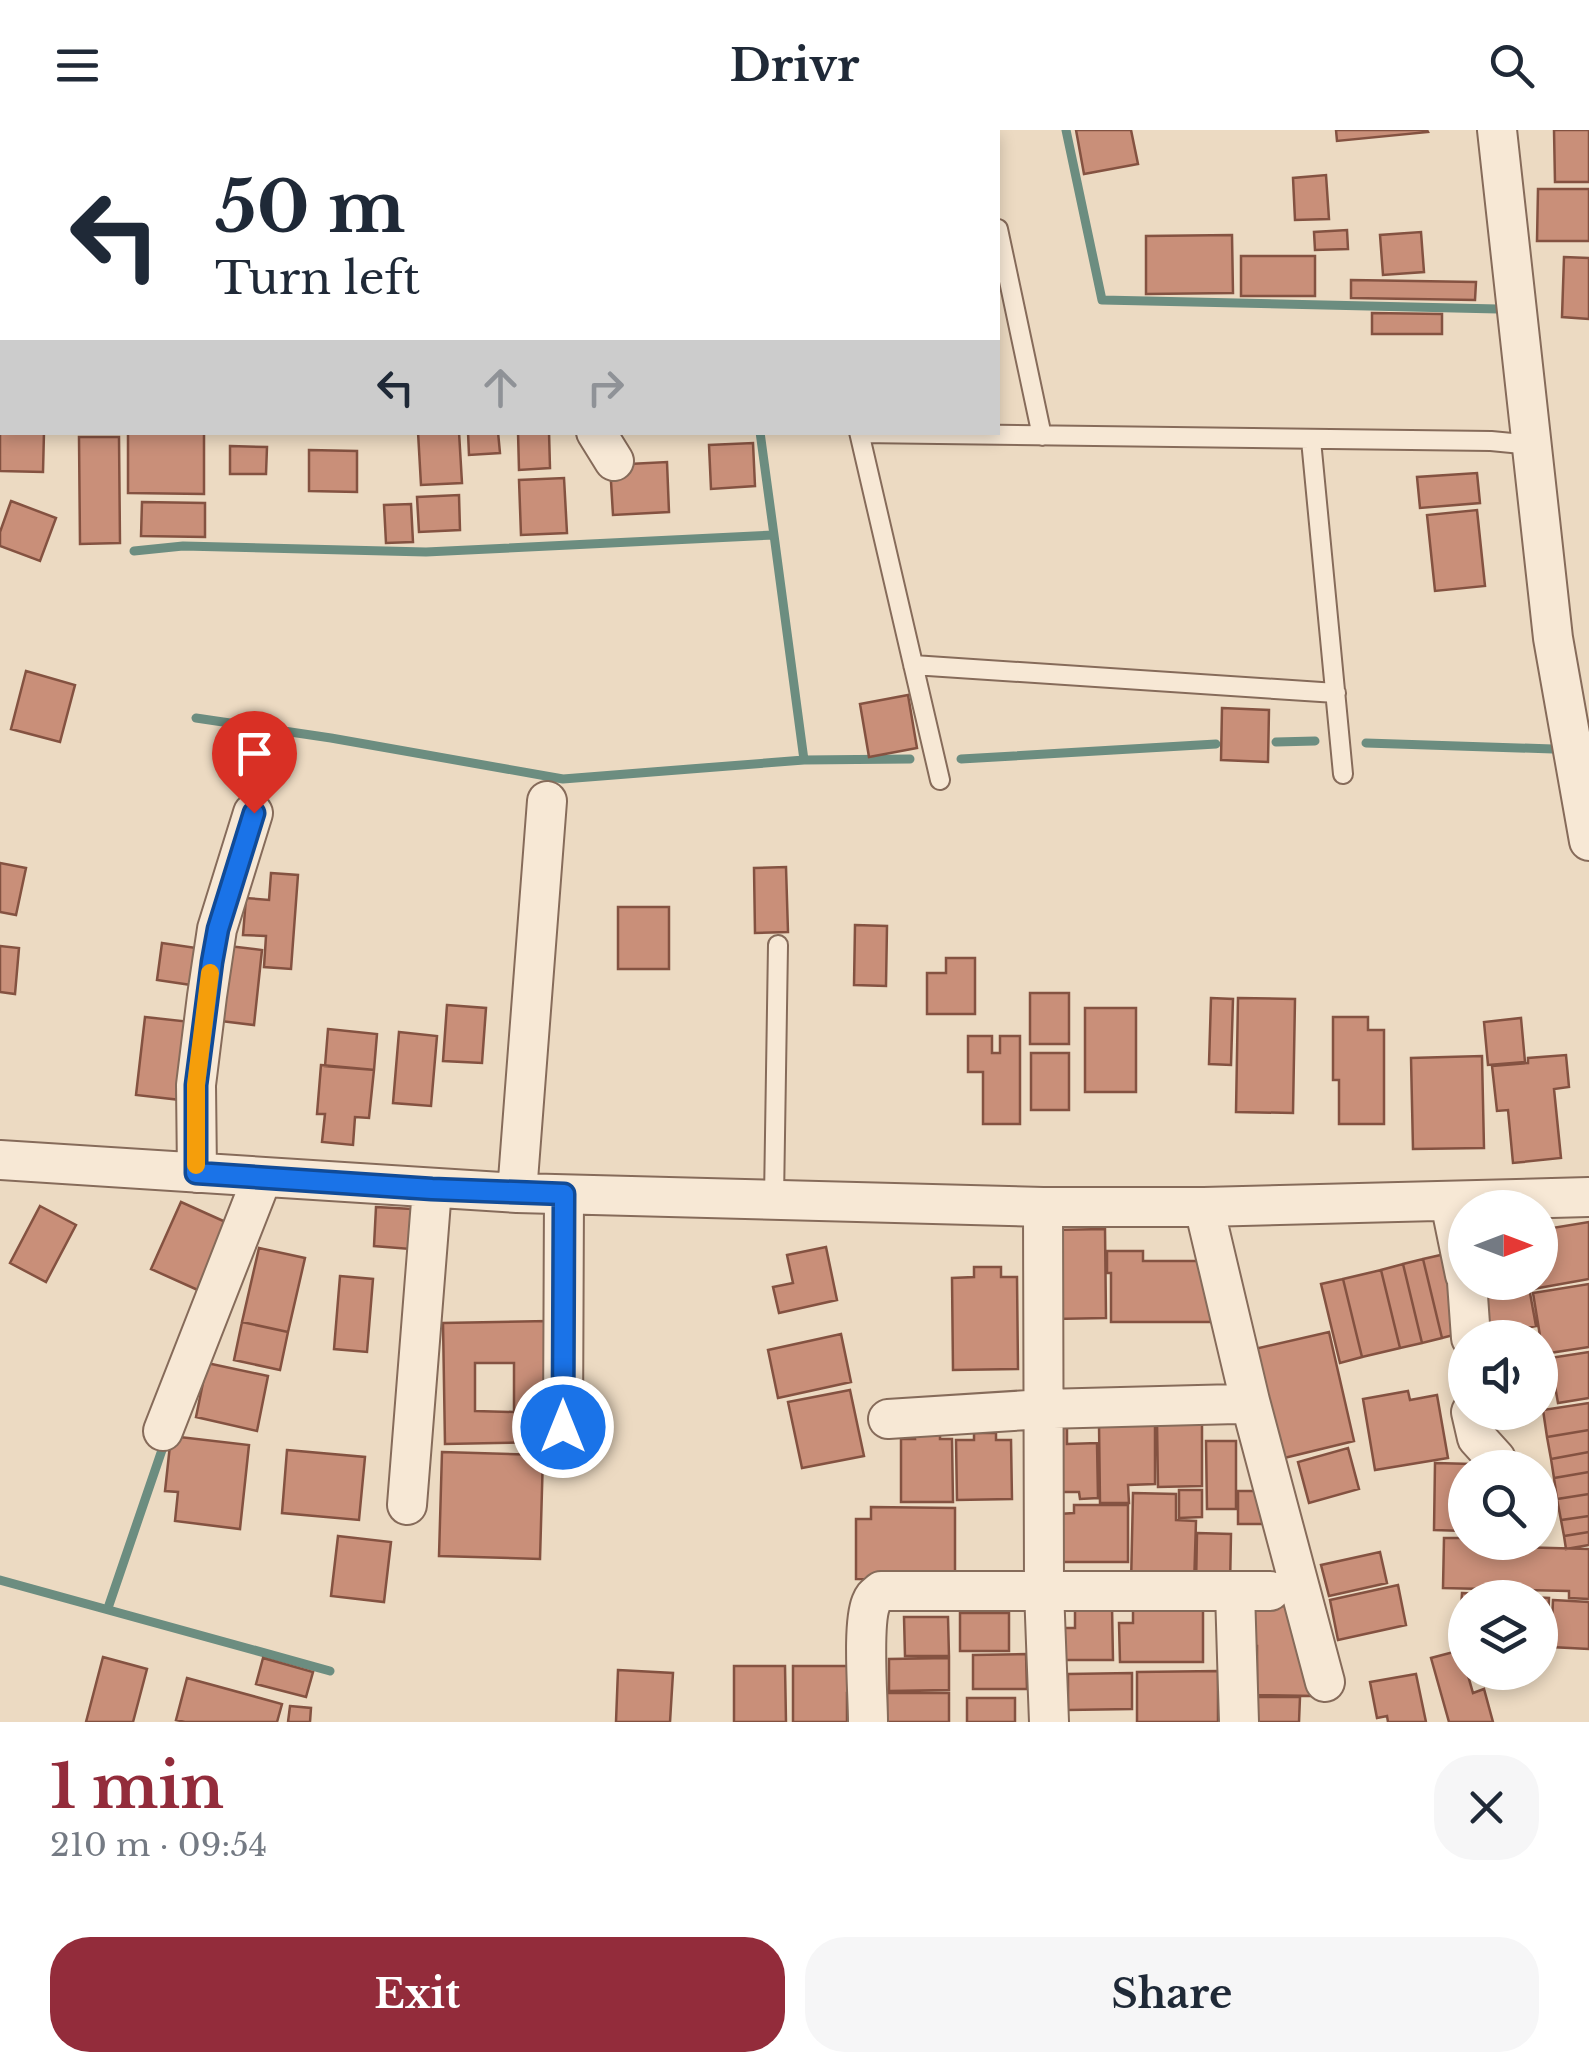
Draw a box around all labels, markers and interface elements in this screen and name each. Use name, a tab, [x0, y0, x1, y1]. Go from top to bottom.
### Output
text: Drivr	[729, 37, 860, 93]
icon: menu	[50, 38, 105, 93]
icon: search	[1484, 38, 1539, 93]
text: 50 m	[215, 164, 406, 251]
icon: left	[50, 170, 180, 300]
text: Turn left	[215, 250, 420, 306]
icon: left	[368, 360, 423, 415]
icon: ahead	[473, 360, 528, 415]
icon: right	[578, 360, 633, 415]
pin	[212, 711, 297, 814]
icon: arrive	[227, 726, 282, 781]
north arrow	[1448, 1190, 1558, 1300]
map controls	[1448, 1190, 1558, 1690]
button: sound	[1448, 1320, 1558, 1430]
position arrow	[511, 1375, 615, 1479]
button: search	[1448, 1450, 1558, 1560]
button: layers	[1448, 1580, 1558, 1690]
text: 1 min	[50, 1750, 224, 1824]
button: close	[1434, 1755, 1539, 1860]
text: 210 m · 09:54	[50, 1825, 267, 1865]
button: Exit	[50, 1937, 785, 2052]
button: Share	[805, 1937, 1539, 2052]

